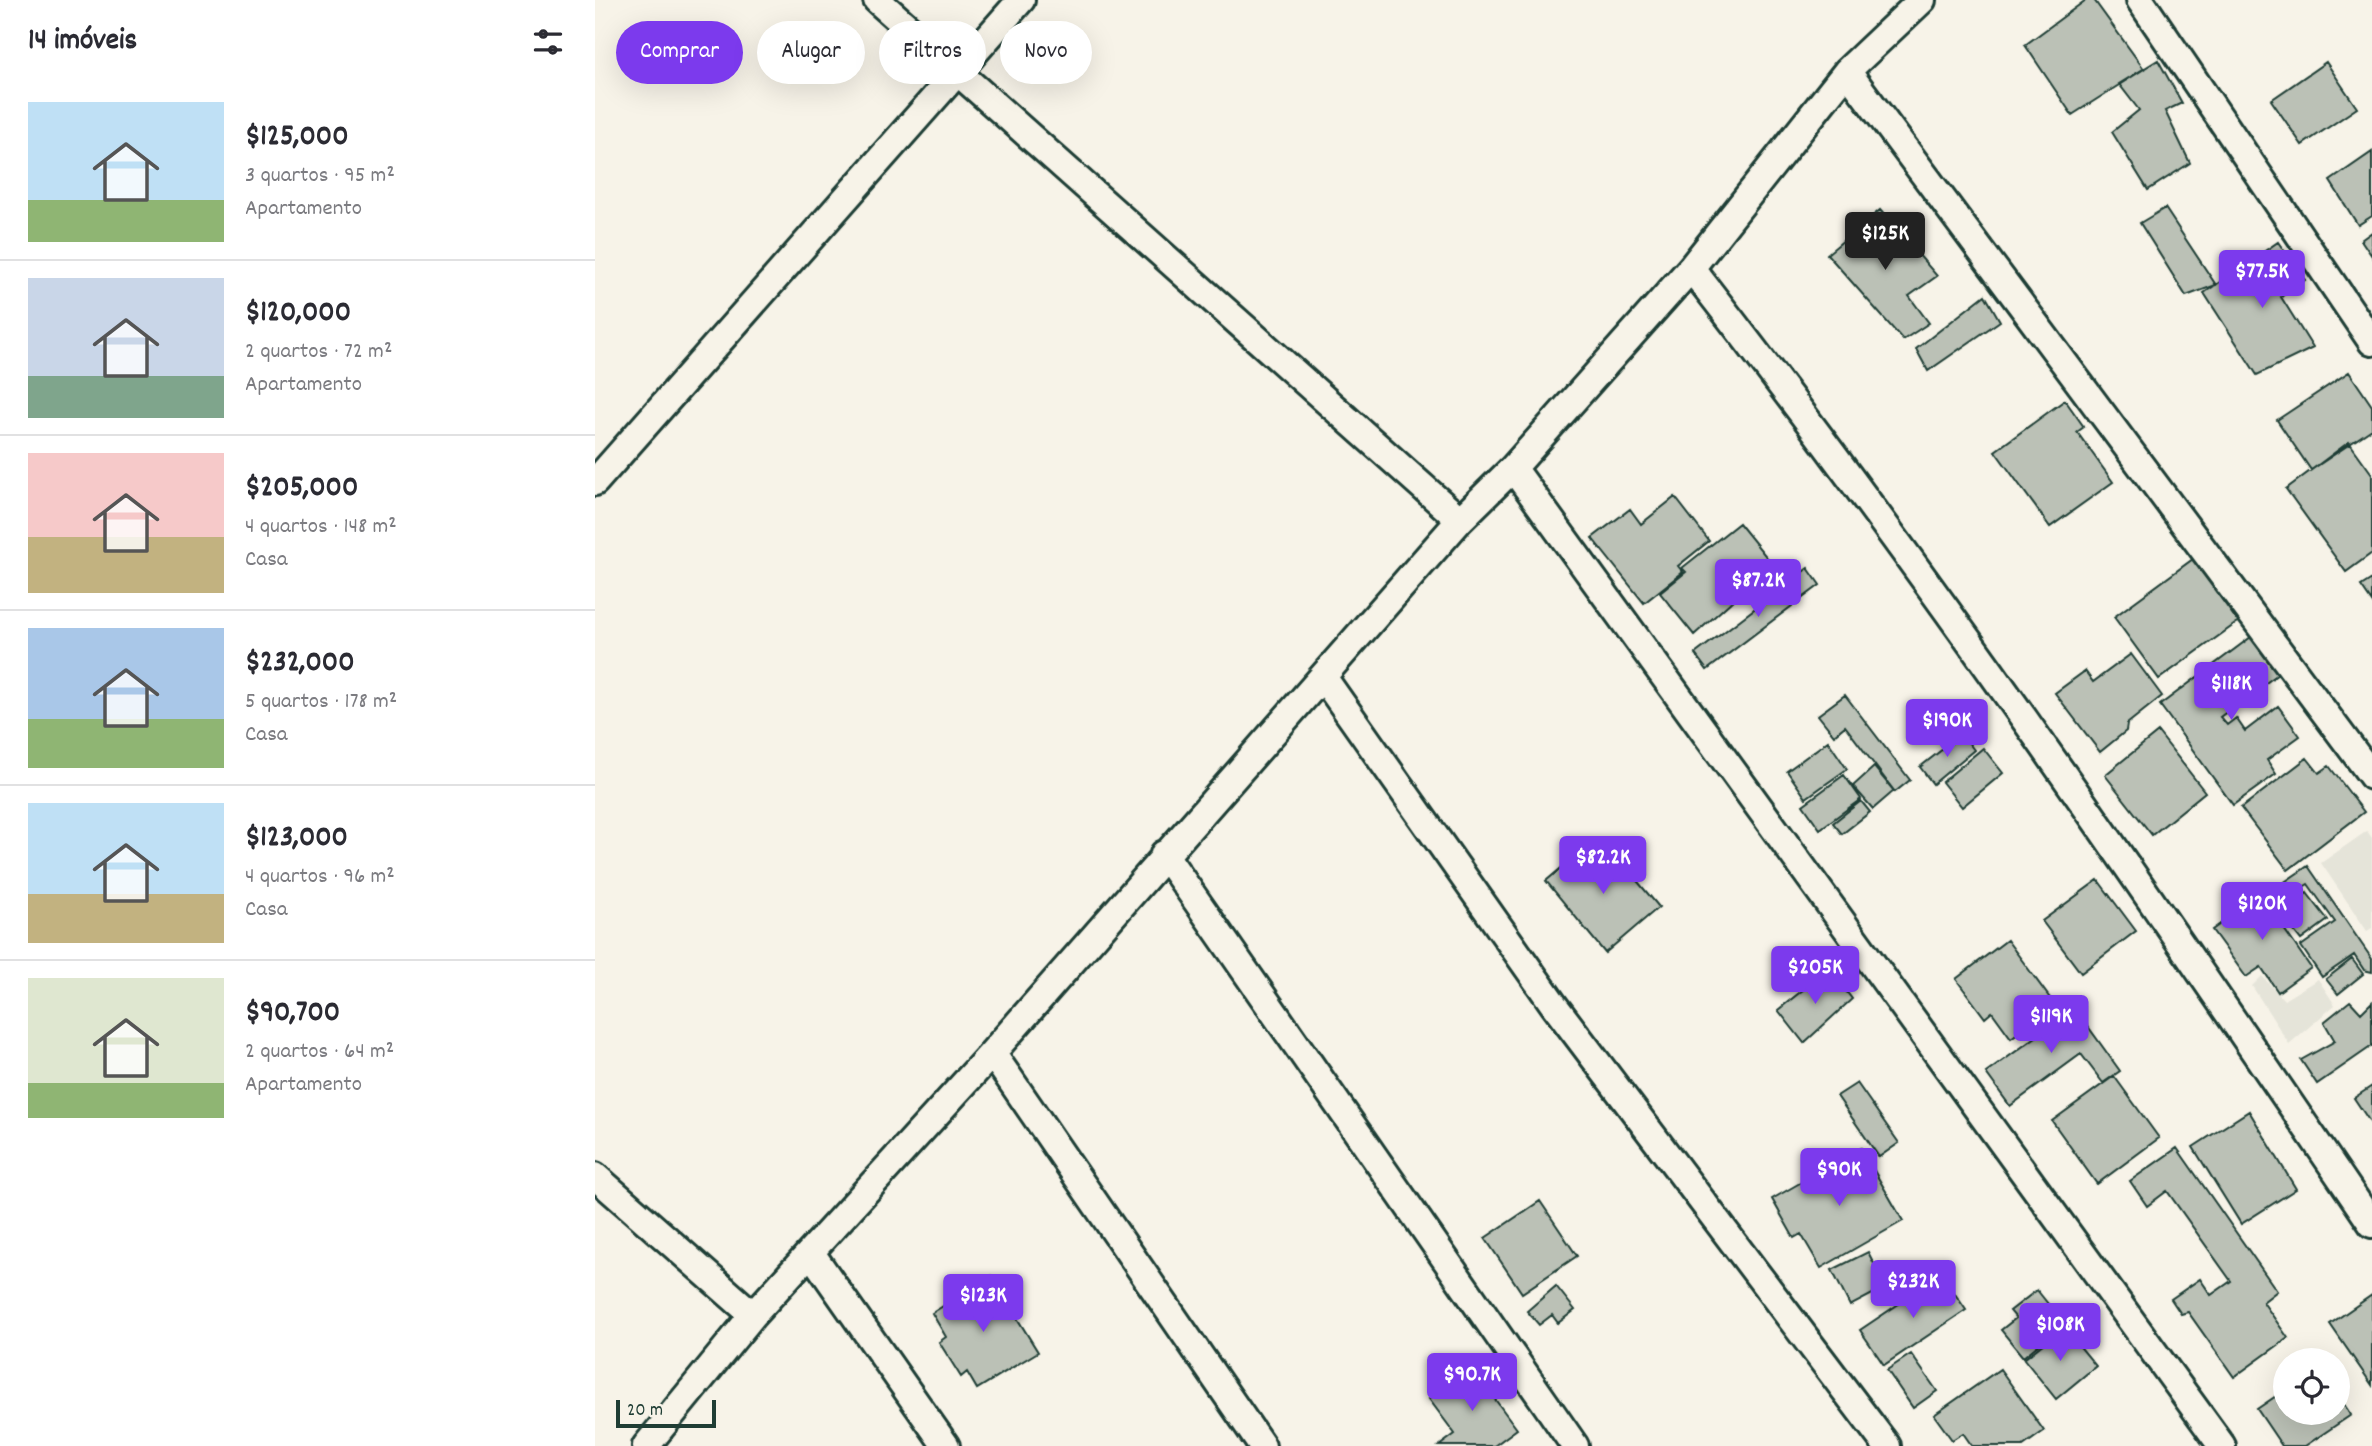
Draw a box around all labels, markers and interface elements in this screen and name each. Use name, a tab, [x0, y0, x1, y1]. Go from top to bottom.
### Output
text: 14 imóveis	[28, 21, 137, 64]
chip: Comprar	[616, 21, 743, 84]
chip: Alugar	[757, 21, 865, 84]
chip: Filtros	[879, 21, 986, 84]
chip: Novo	[1000, 21, 1092, 84]
icon: filters	[529, 23, 567, 61]
text: $125,000	[245, 117, 349, 160]
icon: home	[84, 130, 168, 214]
text: 3 quartos · 95 m²	[245, 160, 395, 193]
text: Apartamento	[245, 193, 362, 226]
pin: $125K	[1836, 212, 1934, 272]
text: $125K	[1861, 218, 1909, 251]
pin: $77.5K	[2205, 250, 2319, 310]
text: $77.5K	[2235, 256, 2289, 289]
text: $120,000	[245, 293, 351, 336]
icon: home	[84, 306, 168, 390]
text: 2 quartos · 72 m²	[245, 336, 392, 369]
text: Apartamento	[245, 369, 362, 402]
text: $205,000	[245, 468, 358, 511]
icon: home	[84, 481, 168, 565]
text: 4 quartos · 148 m²	[245, 511, 397, 544]
text: Casa	[245, 544, 288, 577]
pin: $87.2K	[1701, 560, 1815, 619]
text: $87.2K	[1731, 565, 1785, 598]
text: $232,000	[245, 643, 355, 686]
icon: home	[84, 656, 168, 740]
pin: $118K	[2182, 662, 2280, 722]
text: $118K	[2210, 668, 2252, 701]
text: 5 quartos · 178 m²	[245, 686, 397, 719]
pin: $190K	[1898, 700, 1996, 759]
text: $190K	[1922, 705, 1972, 738]
text: Casa	[245, 719, 288, 752]
text: $123,000	[245, 818, 348, 861]
icon: home	[84, 831, 168, 915]
pin: $82.2K	[1546, 836, 1660, 896]
text: $82.2K	[1575, 842, 1631, 875]
text: 4 quartos · 96 m²	[245, 861, 395, 894]
pin: $120K	[2213, 883, 2311, 942]
text: $120K	[2237, 888, 2287, 921]
text: Casa	[245, 894, 288, 927]
pin: $205K	[1766, 946, 1864, 1006]
text: $205K	[1787, 952, 1843, 985]
text: $90,700	[245, 993, 340, 1036]
pin: $119K	[2002, 996, 2100, 1055]
text: $119K	[2030, 1001, 2072, 1034]
icon: home	[84, 1006, 168, 1090]
text: 2 quartos · 64 m²	[245, 1036, 394, 1069]
text: Apartamento	[245, 1069, 362, 1102]
pin: $90K	[1798, 1148, 1880, 1208]
text: $90K	[1816, 1154, 1862, 1187]
pin: $232K	[1864, 1260, 1962, 1320]
text: $232K	[1887, 1266, 1939, 1299]
pin: $123K	[934, 1274, 1032, 1334]
text: $123K	[959, 1280, 1007, 1313]
pin: $108K	[2011, 1304, 2109, 1363]
text: $108K	[2035, 1309, 2085, 1342]
map controls	[2273, 1348, 2350, 1425]
button: locate	[2273, 1348, 2350, 1425]
pin: $90.7K	[1415, 1354, 1529, 1413]
text: $90.7K	[1443, 1359, 1501, 1392]
scale bar	[616, 1397, 716, 1429]
text: 20 m	[627, 1398, 663, 1425]

